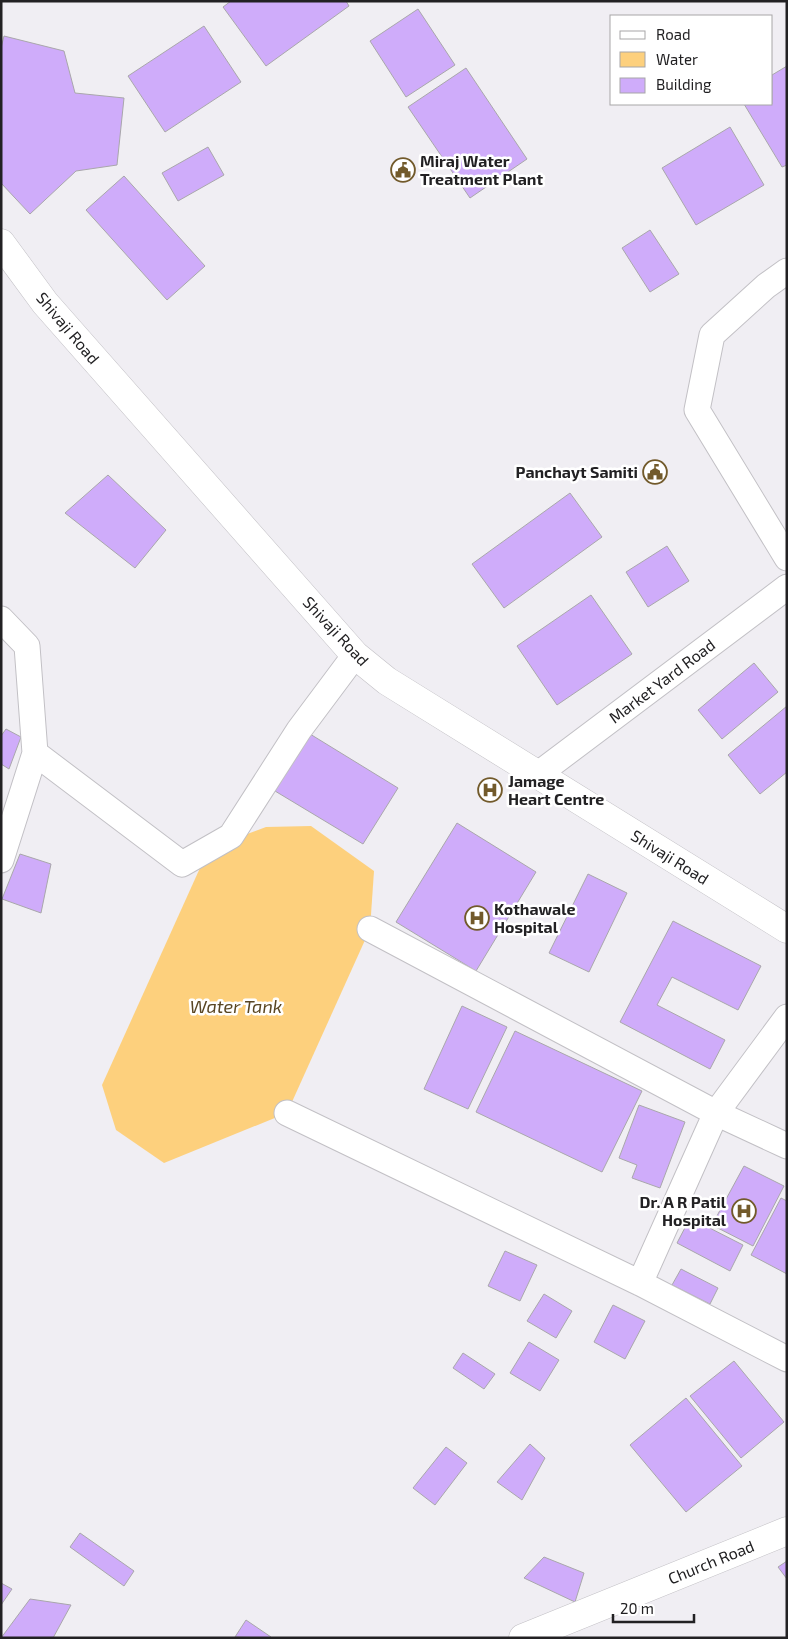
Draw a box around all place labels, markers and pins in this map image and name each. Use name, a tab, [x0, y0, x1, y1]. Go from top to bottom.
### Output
place label: Miraj Water Treatment Plant	[420, 151, 543, 188]
public building icon: Miraj Water Treatment Plant	[390, 157, 416, 183]
public building icon: Panchayt Samiti	[642, 459, 668, 485]
place label: Panchayt Samiti	[516, 462, 638, 482]
place label: Jamage Heart Centre	[508, 771, 604, 808]
hospital icon: Jamage Heart Centre	[477, 777, 503, 803]
place label: Kothawale Hospital	[494, 899, 575, 936]
hospital icon: Kothawale Hospital	[464, 905, 490, 931]
place label: Dr. A R Patil Hospital	[640, 1192, 727, 1229]
hospital icon: Dr. A R Patil Hospital	[731, 1198, 757, 1224]

